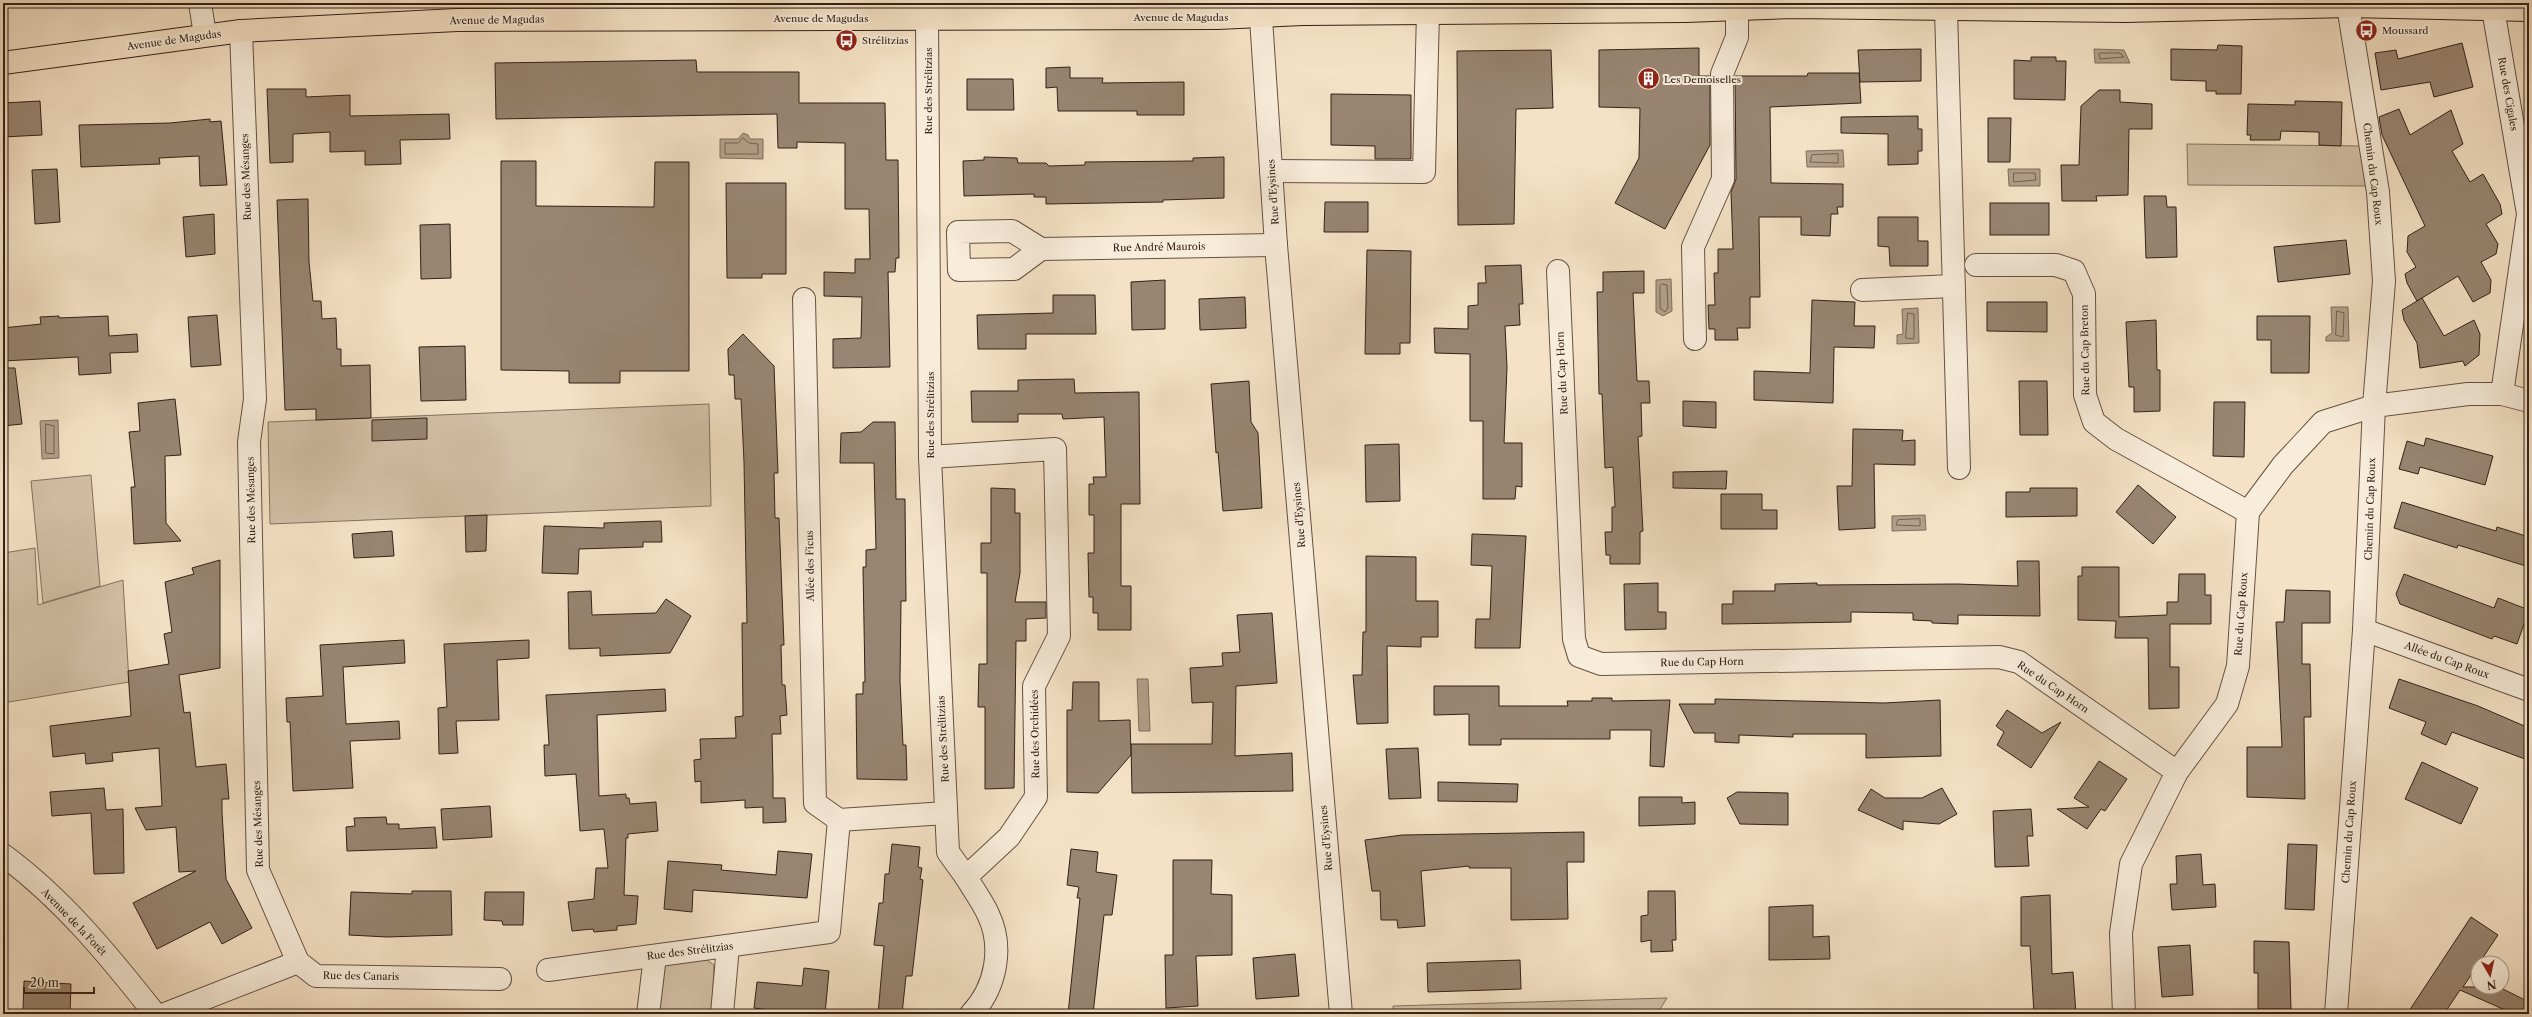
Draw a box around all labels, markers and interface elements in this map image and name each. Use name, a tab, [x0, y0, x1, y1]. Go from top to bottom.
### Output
street label: Avenue de Magudas	[1132, 11, 1229, 24]
street label: Avenue de Magudas	[772, 12, 869, 25]
street label: Avenue de Magudas	[448, 13, 545, 27]
bus stop icon: Moussard	[2353, 17, 2379, 43]
place label: Moussard	[2382, 24, 2428, 37]
street label: Avenue de Magudas	[125, 27, 222, 53]
bus stop icon: Strélitzias	[833, 27, 859, 53]
place label: Strélitzias	[862, 34, 909, 47]
street label: Rue des Strélitzias	[922, 47, 935, 135]
street label: Rue des Cigales	[2495, 56, 2521, 132]
building icon: Les Demoiselles	[1636, 66, 1662, 92]
place label: Les Demoiselles	[1664, 73, 1741, 86]
street label: Chemin du Cap Roux	[2360, 122, 2386, 226]
street label: Rue des Mésanges	[238, 133, 254, 221]
street label: Rue d'Eysines	[1264, 159, 1282, 225]
street label: Rue André Maurois	[1113, 240, 1205, 254]
street label: Rue du Cap Breton	[2078, 304, 2092, 396]
street label: Rue du Cap Horn	[1553, 330, 1571, 415]
street label: Rue des Strélitzias	[924, 371, 937, 459]
street label: Rue des Mésanges	[244, 456, 258, 544]
street label: Chemin du Cap Roux	[2362, 457, 2378, 561]
street label: Rue d'Eysines	[1290, 482, 1308, 548]
street label: Allée des Ficus	[803, 530, 817, 603]
street label: Rue du Cap Roux	[2232, 572, 2250, 656]
street label: Allée du Cap Roux	[2402, 638, 2491, 681]
street label: Rue du Cap Horn	[1660, 655, 1745, 669]
street label: Rue du Cap Horn	[2015, 658, 2092, 716]
street label: Rue des Orchidées	[1028, 689, 1042, 779]
street label: Rue des Strélitzias	[934, 695, 952, 783]
street label: Rue des Mésanges	[250, 780, 266, 868]
street label: Chemin du Cap Roux	[2339, 780, 2359, 884]
street label: Rue d'Eysines	[1317, 805, 1335, 871]
street label: Avenue de la Forêt	[38, 885, 110, 959]
street label: Rue des Strélitzias	[646, 939, 734, 963]
north arrow	[2470, 955, 2510, 995]
scale bar	[24, 969, 94, 995]
street label: Rue des Canaris	[323, 969, 399, 983]
text: 20 m	[30, 975, 59, 990]
text: N	[2485, 977, 2497, 993]

